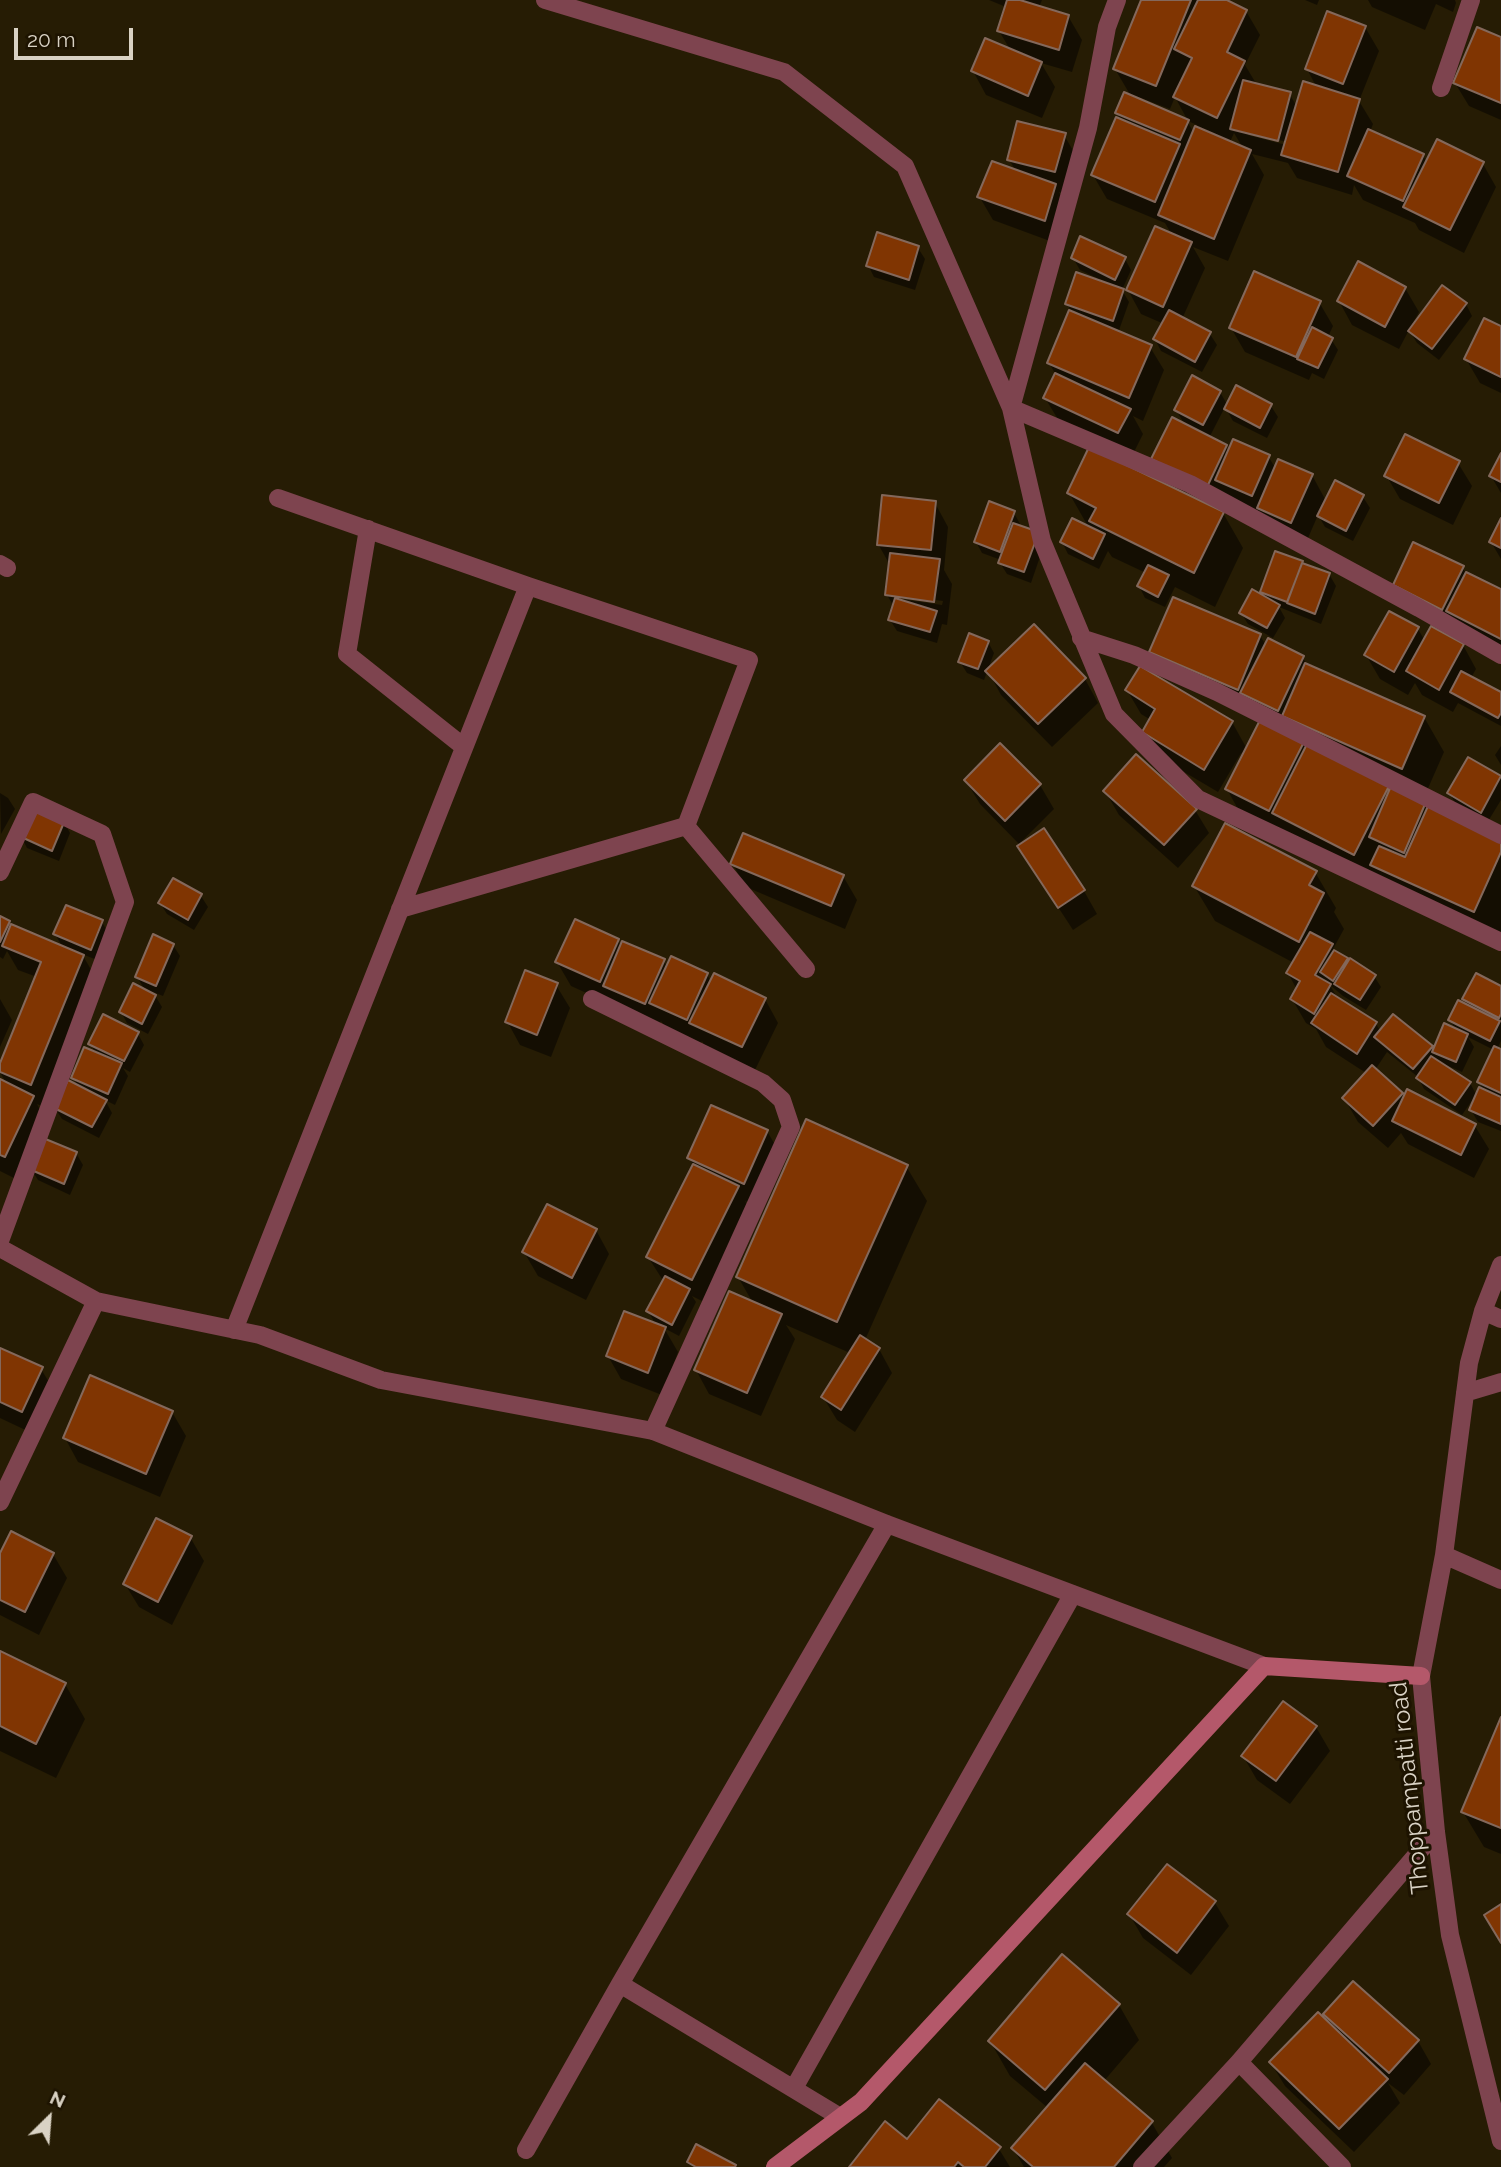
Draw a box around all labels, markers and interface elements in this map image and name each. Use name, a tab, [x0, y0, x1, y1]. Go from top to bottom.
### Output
scale bar	[18, 14, 136, 58]
text: 20 m	[27, 27, 75, 52]
street label: Thoppampatti road	[1385, 1680, 1435, 1896]
north arrow	[14, 2083, 84, 2153]
text: N	[47, 2086, 69, 2112]

